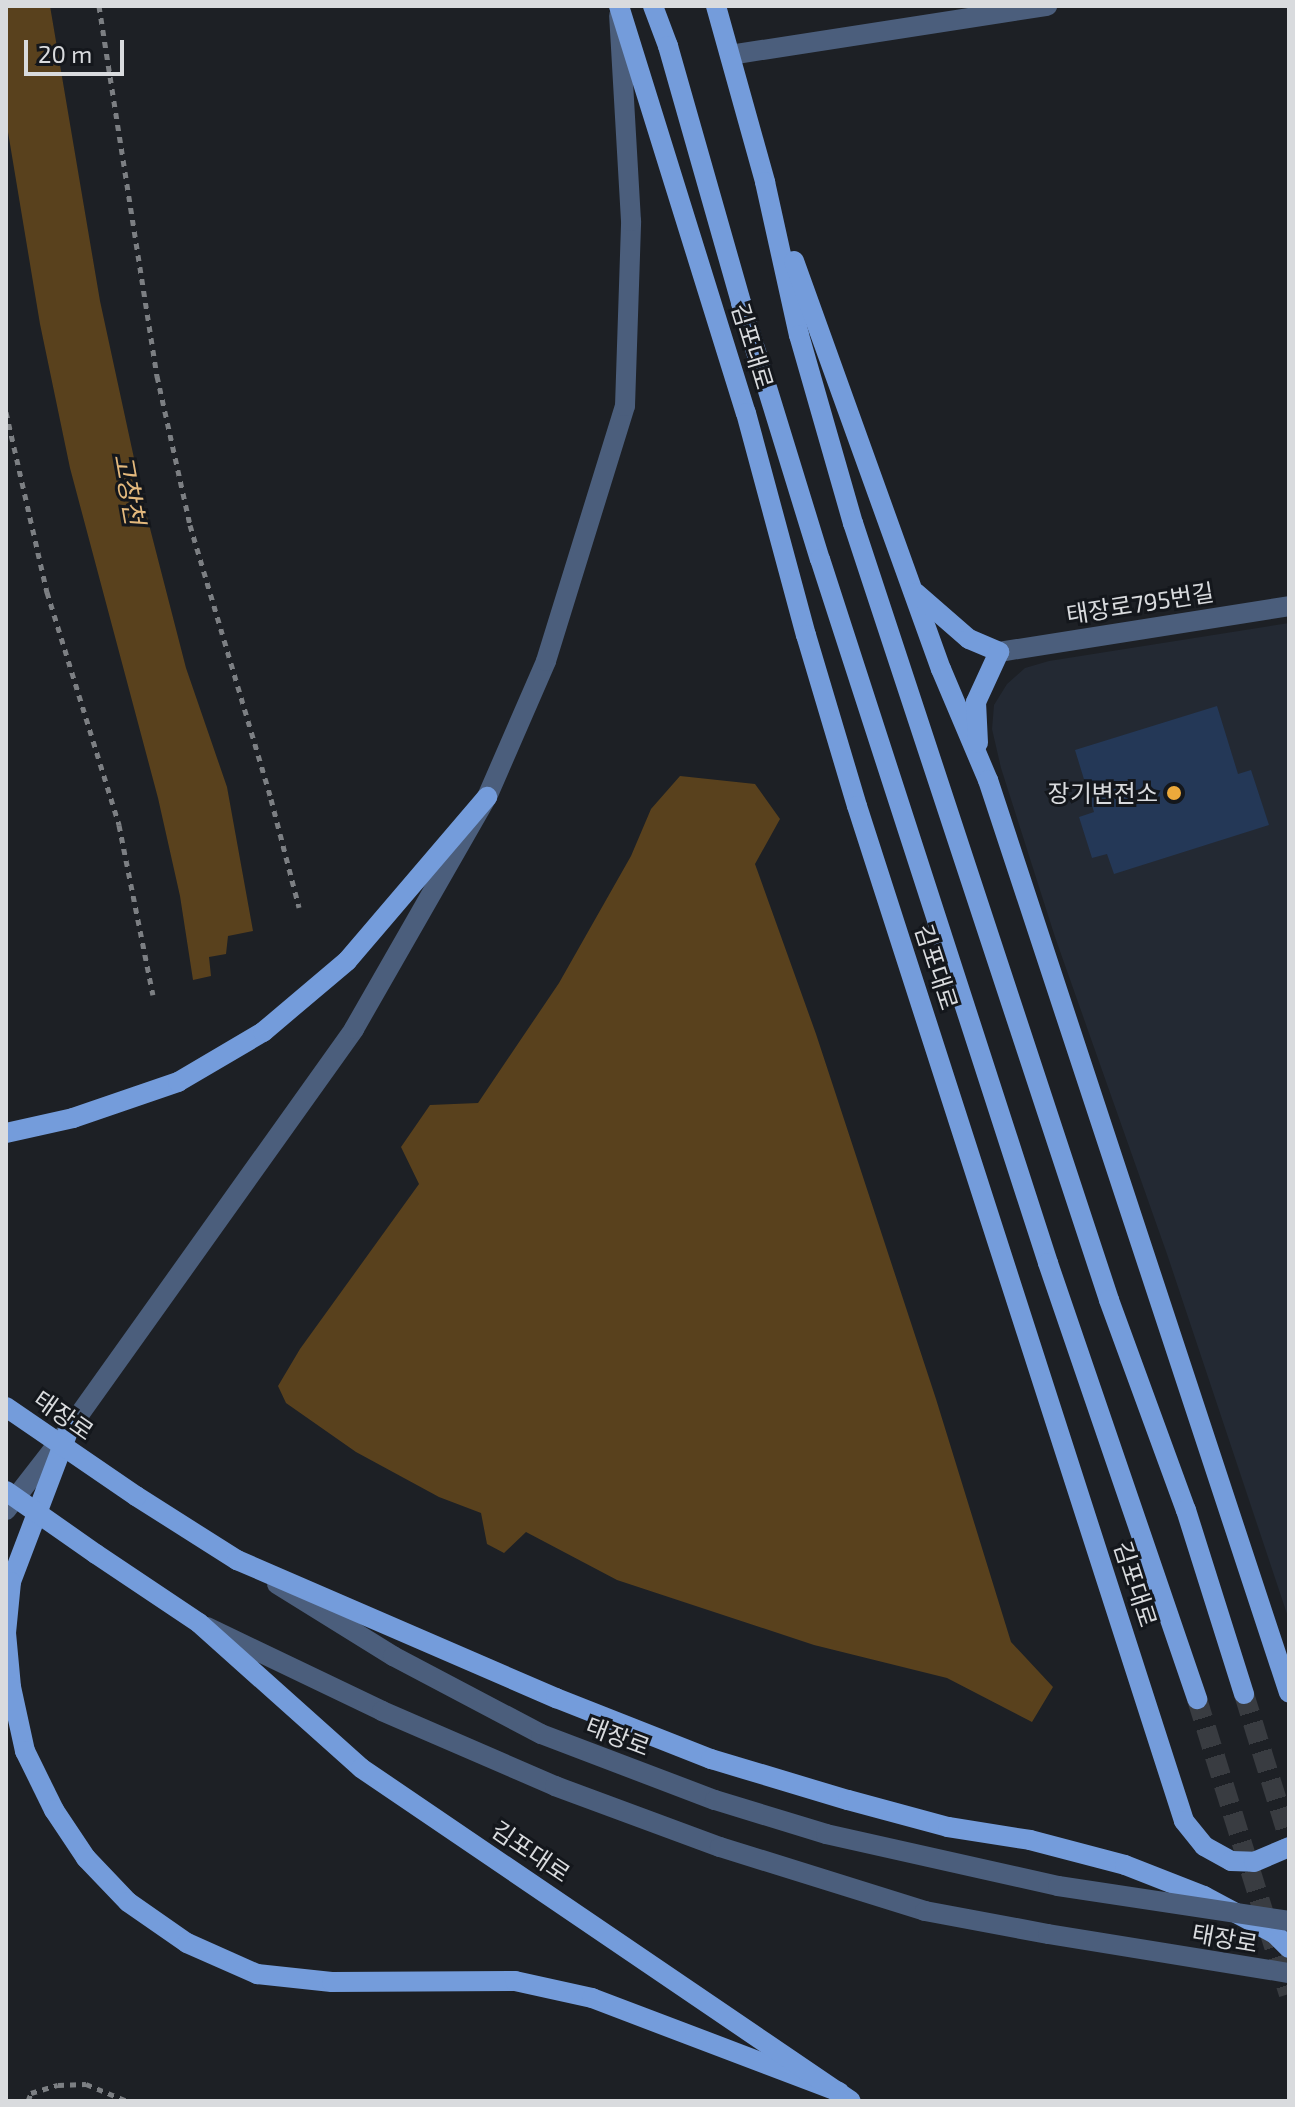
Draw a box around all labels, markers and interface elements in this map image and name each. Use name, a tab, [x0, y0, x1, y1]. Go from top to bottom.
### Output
scale bar	[28, 24, 128, 74]
text: 20 m	[38, 39, 92, 68]
street label: 김포대로	[726, 300, 780, 392]
water label: 고창천	[108, 451, 152, 527]
street label: 태장로795번길	[1064, 577, 1216, 629]
place label: 장기변전소	[1048, 779, 1158, 807]
marker: 장기변전소	[1165, 784, 1183, 802]
street label: 김포대로	[910, 921, 964, 1013]
street label: 태장로	[29, 1384, 99, 1446]
street label: 김포대로	[1109, 1538, 1163, 1630]
street label: 태장로	[582, 1711, 654, 1761]
street label: 김포대로	[486, 1814, 576, 1888]
street label: 태장로	[1190, 1918, 1260, 1958]

